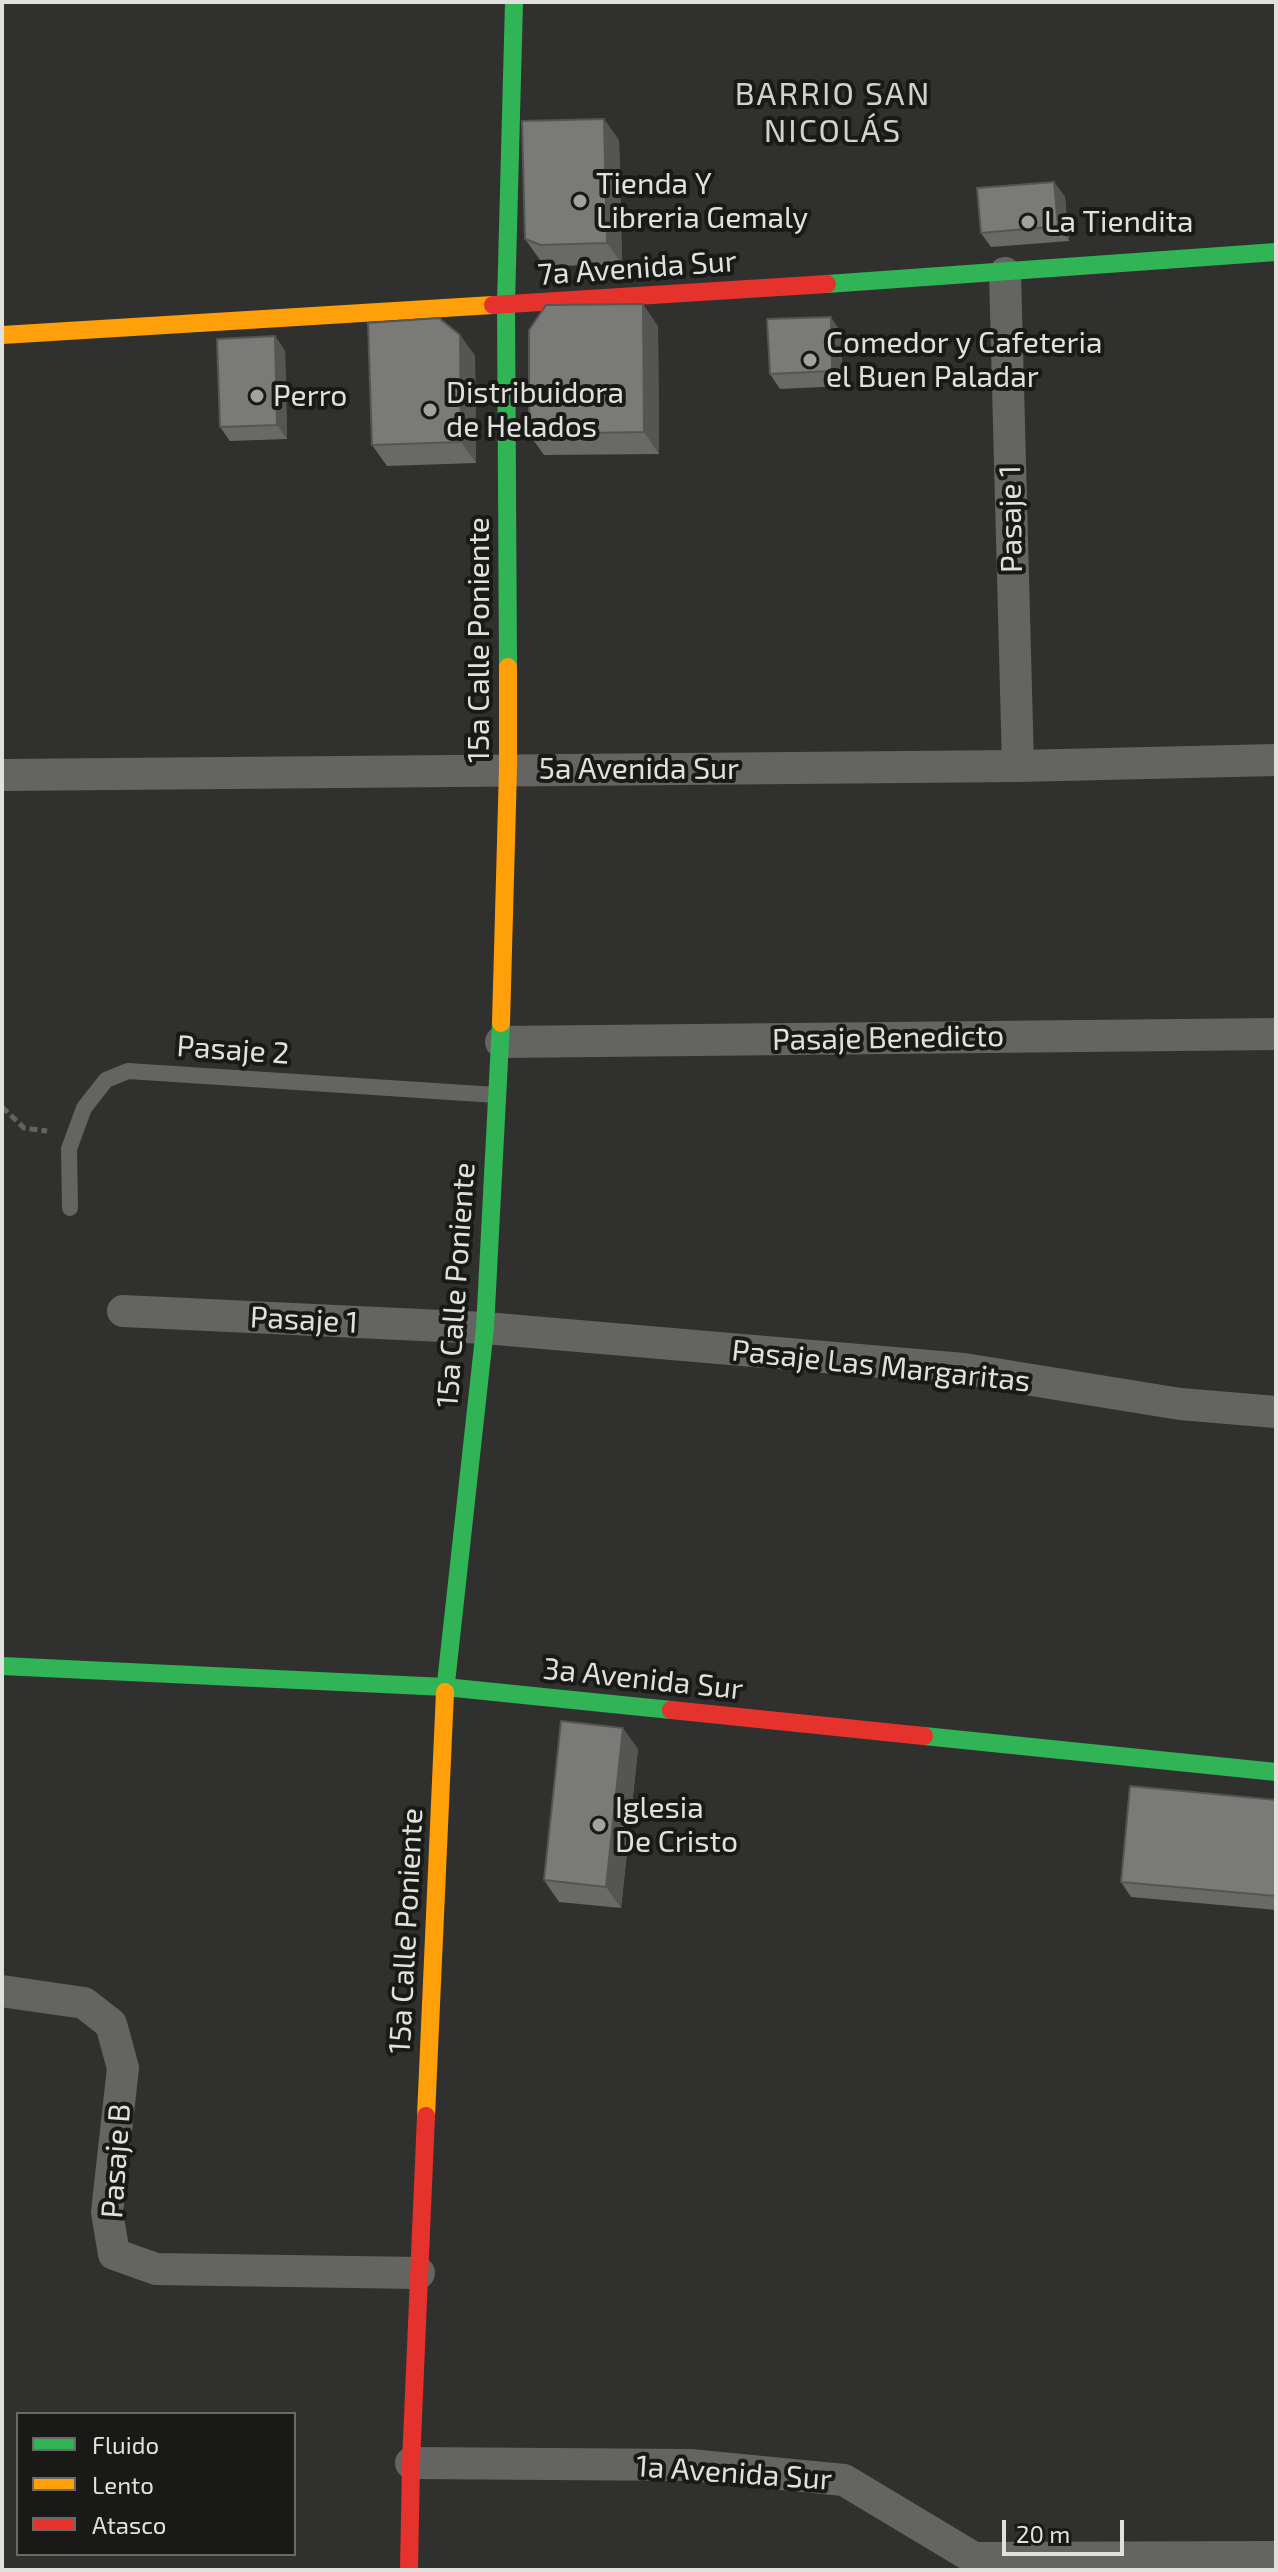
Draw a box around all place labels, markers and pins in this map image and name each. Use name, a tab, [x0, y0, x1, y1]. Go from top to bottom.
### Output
place label: Tienda Y Libreria Gemaly	[596, 166, 808, 236]
marker: Tienda Y Libreria Gemaly	[571, 192, 589, 210]
place label: La Tiendita	[1044, 204, 1194, 240]
marker: La Tiendita	[1019, 213, 1037, 231]
place label: Comedor y Cafeteria el Buen Paladar	[826, 325, 1102, 396]
marker: Comedor y Cafeteria el Buen Paladar	[801, 351, 819, 369]
place label: Distribuidora de Helados	[446, 375, 624, 446]
place label: Perro	[273, 378, 347, 414]
marker: Perro	[248, 387, 266, 405]
marker: Distribuidora de Helados	[421, 401, 439, 419]
place label: Iglesia De Cristo	[615, 1790, 738, 1860]
marker: Iglesia De Cristo	[590, 1816, 608, 1834]

